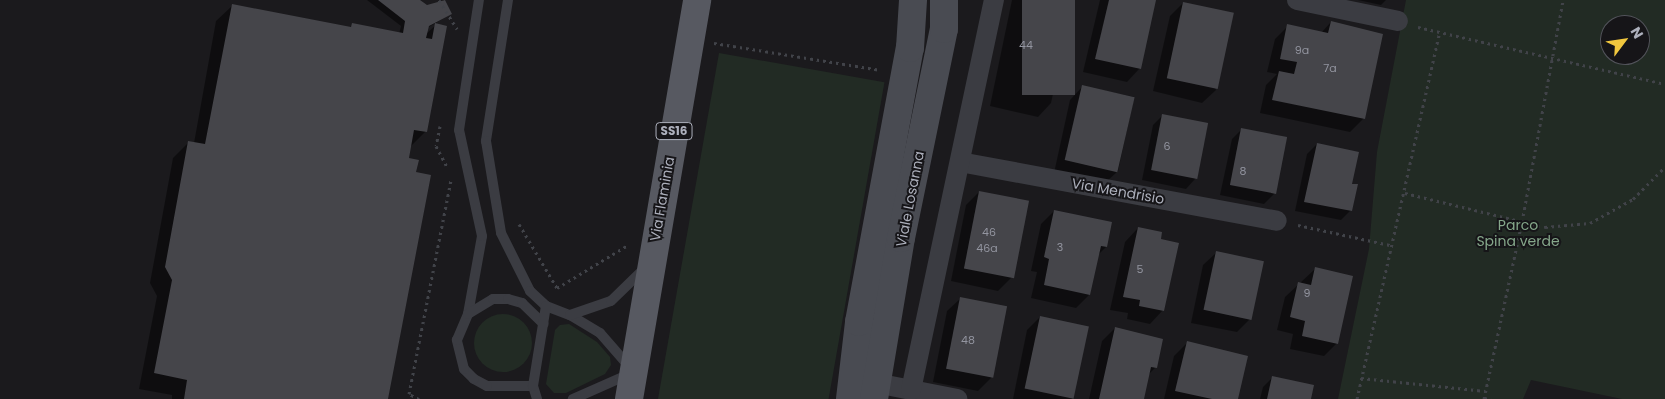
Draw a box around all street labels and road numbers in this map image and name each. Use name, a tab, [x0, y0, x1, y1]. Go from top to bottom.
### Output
road number: SS16	[655, 122, 693, 140]
street label: Viale Losanna	[892, 150, 928, 248]
street label: Via Flaminia	[646, 155, 678, 243]
street label: Via Mendrisio	[1070, 175, 1166, 207]

